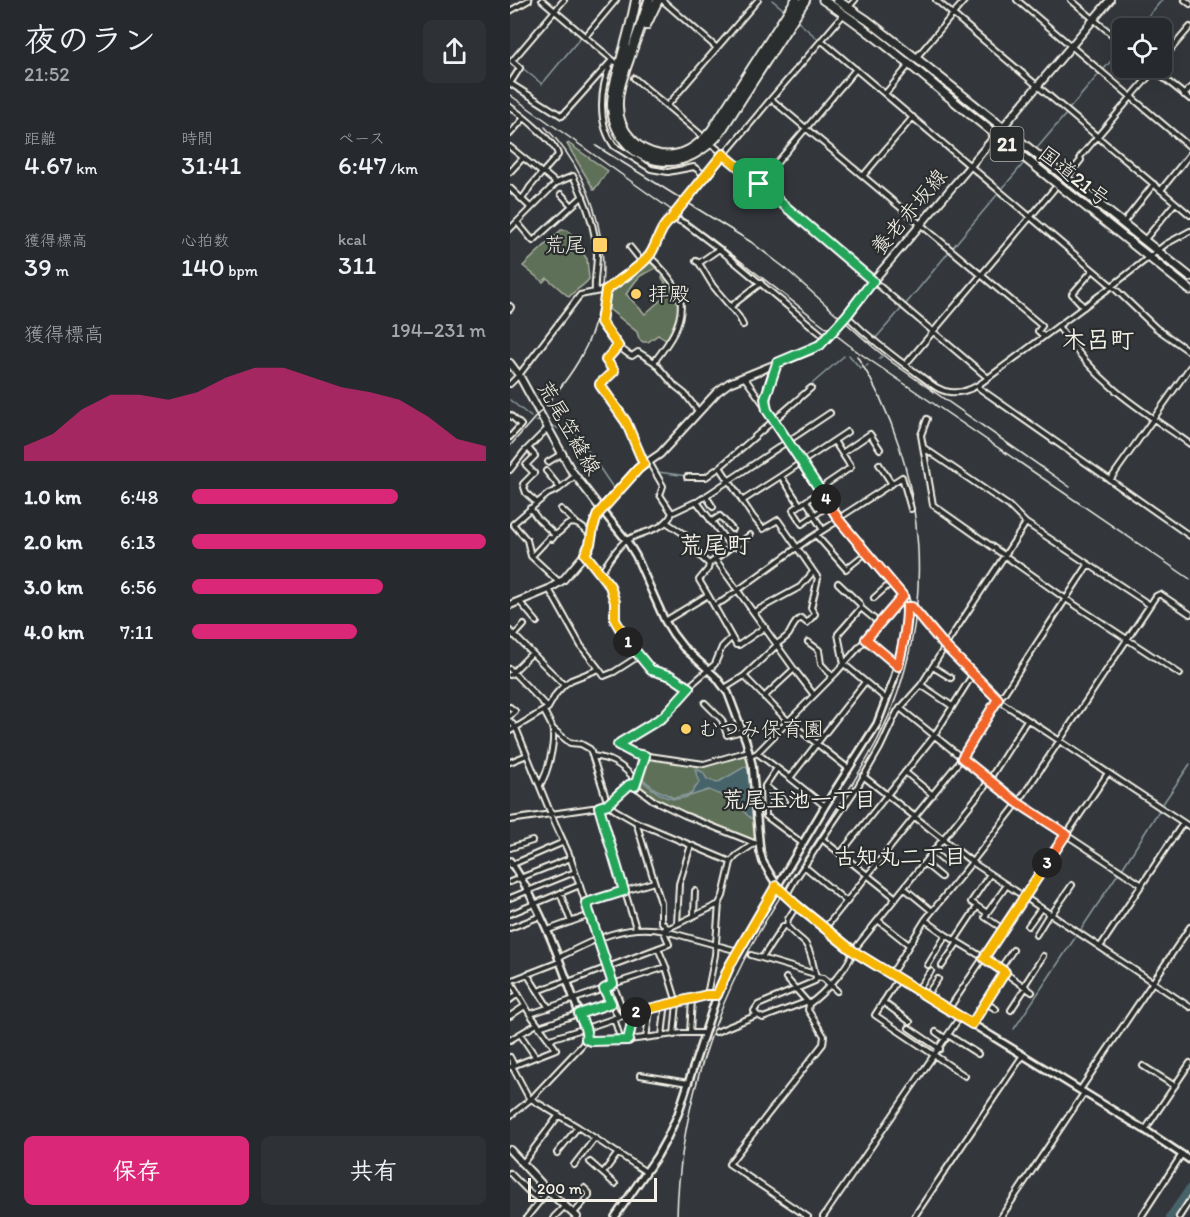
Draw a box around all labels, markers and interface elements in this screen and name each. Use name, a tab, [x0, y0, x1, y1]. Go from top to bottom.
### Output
map controls	[1112, 18, 1172, 78]
button: locate	[1112, 18, 1172, 78]
text: 夜のラン	[24, 20, 156, 59]
button: share	[423, 20, 486, 83]
text: 21:52	[24, 62, 70, 86]
road number: 21	[990, 127, 1024, 161]
text: 距離	[24, 129, 56, 148]
text: 時間	[181, 129, 213, 148]
text: ペース	[338, 129, 385, 148]
street label: 国道21号	[1034, 140, 1115, 211]
text: 4.67	[24, 149, 73, 181]
text: 31:41	[181, 149, 241, 181]
text: 6:47	[338, 149, 387, 181]
pin	[733, 158, 784, 209]
text: km	[73, 159, 97, 178]
text: /km	[387, 159, 418, 178]
street label: 養老赤坂線	[865, 163, 952, 260]
icon: arrive	[742, 167, 775, 200]
text: kcal	[338, 230, 366, 249]
text: 獲得標高	[24, 231, 88, 250]
text: 心拍数	[181, 231, 229, 250]
place label: 荒尾	[544, 232, 586, 257]
marker: 荒尾	[591, 236, 609, 254]
text: 311	[338, 249, 376, 281]
text: 39	[24, 251, 52, 283]
text: 140	[181, 251, 225, 283]
text: m	[52, 261, 69, 280]
text: bpm	[225, 261, 258, 280]
place label: 拝殿	[648, 281, 690, 306]
marker: 拝殿	[629, 287, 643, 301]
text: 194–231 m	[391, 318, 486, 342]
text: 獲得標高	[24, 322, 104, 346]
district label: 木呂町	[1062, 325, 1134, 354]
street label: 荒尾笠縫線	[532, 376, 607, 479]
pin: 4	[811, 484, 841, 514]
text: 1.0 km	[24, 485, 81, 509]
text: 6:48	[120, 485, 158, 509]
text: 4	[821, 489, 831, 508]
text: 2.0 km	[24, 530, 83, 554]
text: 6:13	[120, 530, 156, 554]
district label: 荒尾町	[679, 530, 751, 559]
text: 3.0 km	[24, 575, 83, 599]
text: 6:56	[120, 575, 157, 599]
text: 4.0 km	[24, 620, 84, 644]
text: 7:11	[120, 620, 153, 644]
pin: 1	[613, 627, 643, 657]
text: 1	[624, 632, 632, 651]
place label: むつみ保育園	[698, 716, 824, 741]
marker: むつみ保育園	[679, 722, 693, 736]
district label: 荒尾玉池一丁目	[722, 786, 876, 813]
district label: 古知丸二丁目	[834, 843, 966, 870]
pin: 3	[1032, 848, 1062, 878]
text: 3	[1043, 853, 1051, 872]
pin: 2	[621, 997, 651, 1027]
text: 2	[632, 1002, 640, 1021]
button: 保存	[24, 1136, 249, 1205]
button: 共有	[261, 1136, 486, 1205]
scale bar	[528, 1175, 657, 1202]
text: 200 m	[537, 1179, 582, 1198]

